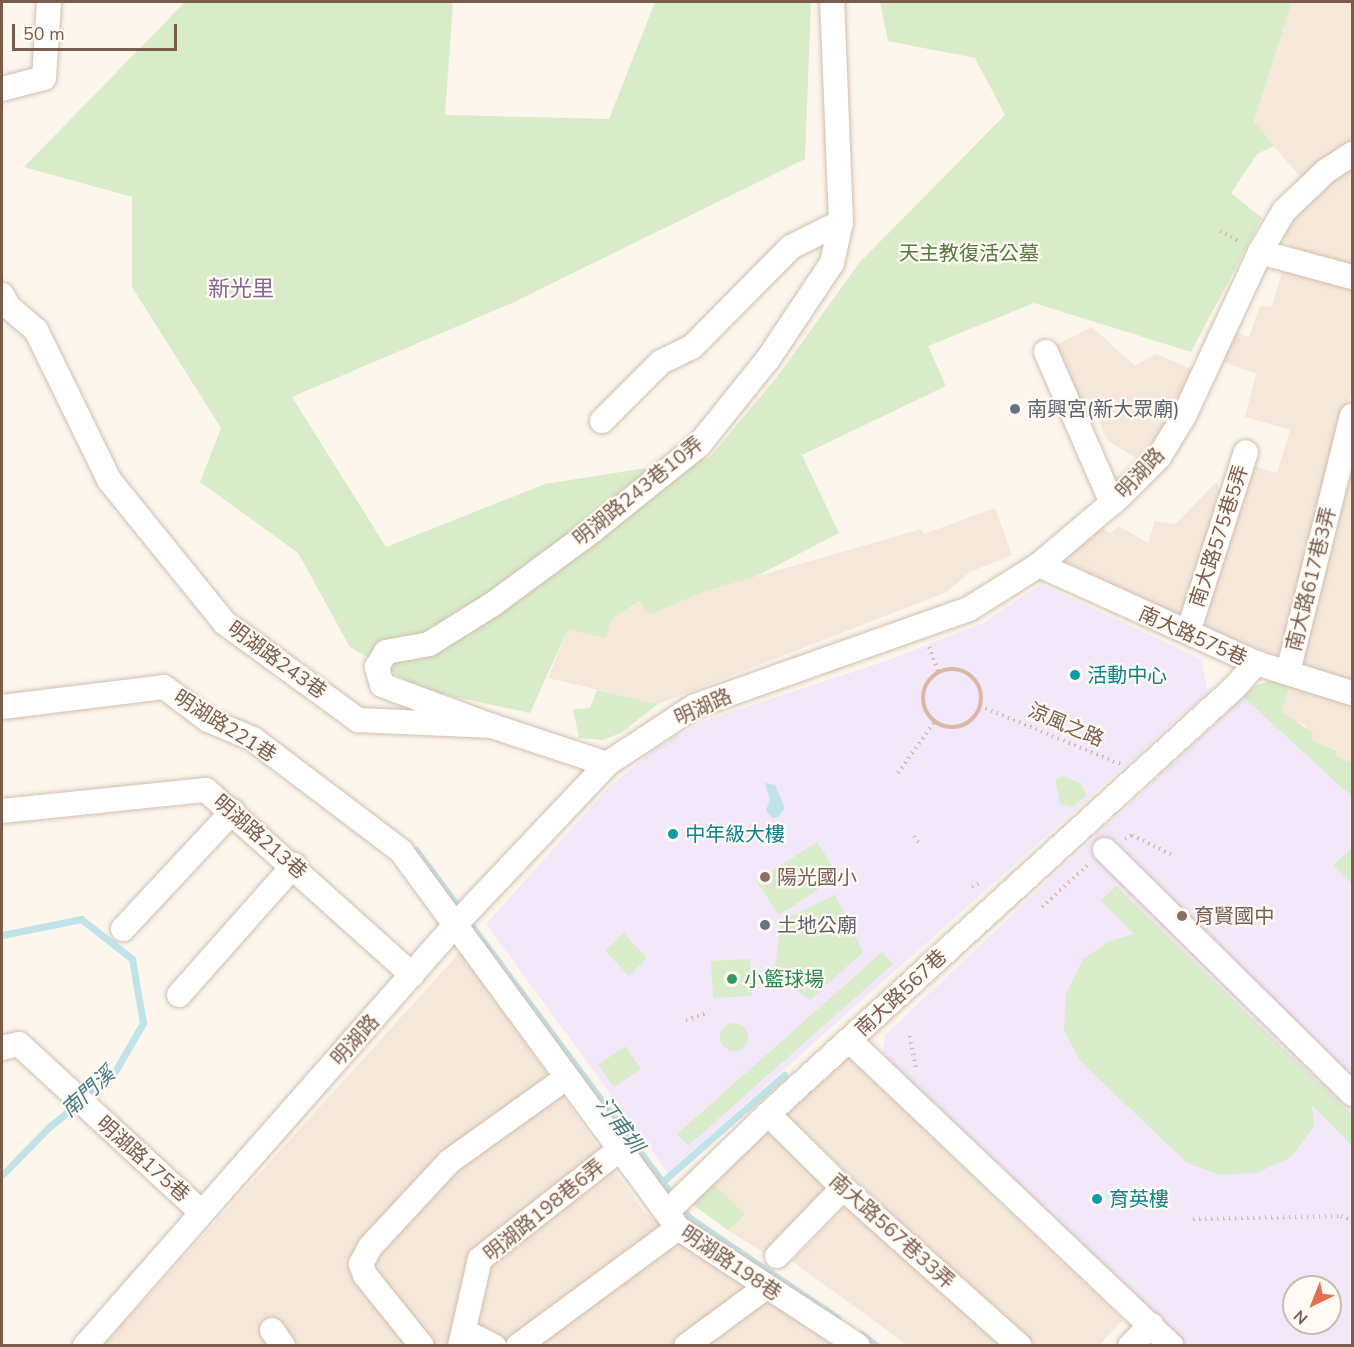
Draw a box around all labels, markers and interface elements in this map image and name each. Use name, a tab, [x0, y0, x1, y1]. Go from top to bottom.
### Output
scale bar	[15, 12, 180, 50]
text: 50 m	[23, 22, 65, 46]
park label: 天主教復活公墓	[899, 241, 1039, 265]
district label: 新光里	[208, 277, 274, 303]
place label: 南興宮(新大眾廟)	[1027, 397, 1180, 421]
marker: 南興宮(新大眾廟)	[1008, 402, 1022, 416]
street label: 明湖路243巷10弄	[568, 431, 708, 551]
street label: 明湖路	[1111, 443, 1169, 503]
street label: 南大路575巷5弄	[1185, 462, 1253, 610]
street label: 南大路617巷3弄	[1281, 504, 1341, 654]
street label: 南大路575巷	[1135, 601, 1251, 671]
street label: 明湖路243巷	[223, 616, 331, 704]
place label: 活動中心	[1087, 663, 1167, 687]
marker: 活動中心	[1068, 668, 1082, 682]
street label: 明湖路	[671, 684, 735, 730]
street label: 明湖路221巷	[169, 685, 281, 767]
street label: 涼風之路	[1024, 698, 1108, 752]
street label: 明湖路213巷	[208, 790, 312, 884]
place label: 中年級大樓	[685, 822, 785, 846]
marker: 中年級大樓	[666, 827, 680, 841]
place label: 陽光國小	[777, 865, 857, 889]
marker: 陽光國小	[758, 870, 772, 884]
place label: 育賢國中	[1194, 904, 1274, 928]
marker: 育賢國中	[1175, 909, 1189, 923]
place label: 土地公廟	[777, 913, 857, 937]
marker: 土地公廟	[758, 918, 772, 932]
street label: 南大路567巷	[850, 945, 952, 1041]
place label: 小籃球場	[744, 967, 824, 991]
marker: 小籃球場	[725, 972, 739, 986]
street label: 明湖路	[326, 1010, 384, 1070]
water label: 南門溪	[56, 1062, 120, 1122]
water label: 汀甫圳	[591, 1092, 649, 1158]
street label: 明湖路175巷	[92, 1111, 194, 1207]
street label: 明湖路198巷6弄	[479, 1154, 609, 1266]
street label: 南大路567巷33弄	[825, 1169, 959, 1293]
place label: 育英樓	[1109, 1187, 1169, 1211]
marker: 育英樓	[1090, 1192, 1104, 1206]
street label: 明湖路198巷	[676, 1221, 786, 1305]
north arrow	[1282, 1275, 1342, 1335]
text: N	[1289, 1305, 1313, 1329]

